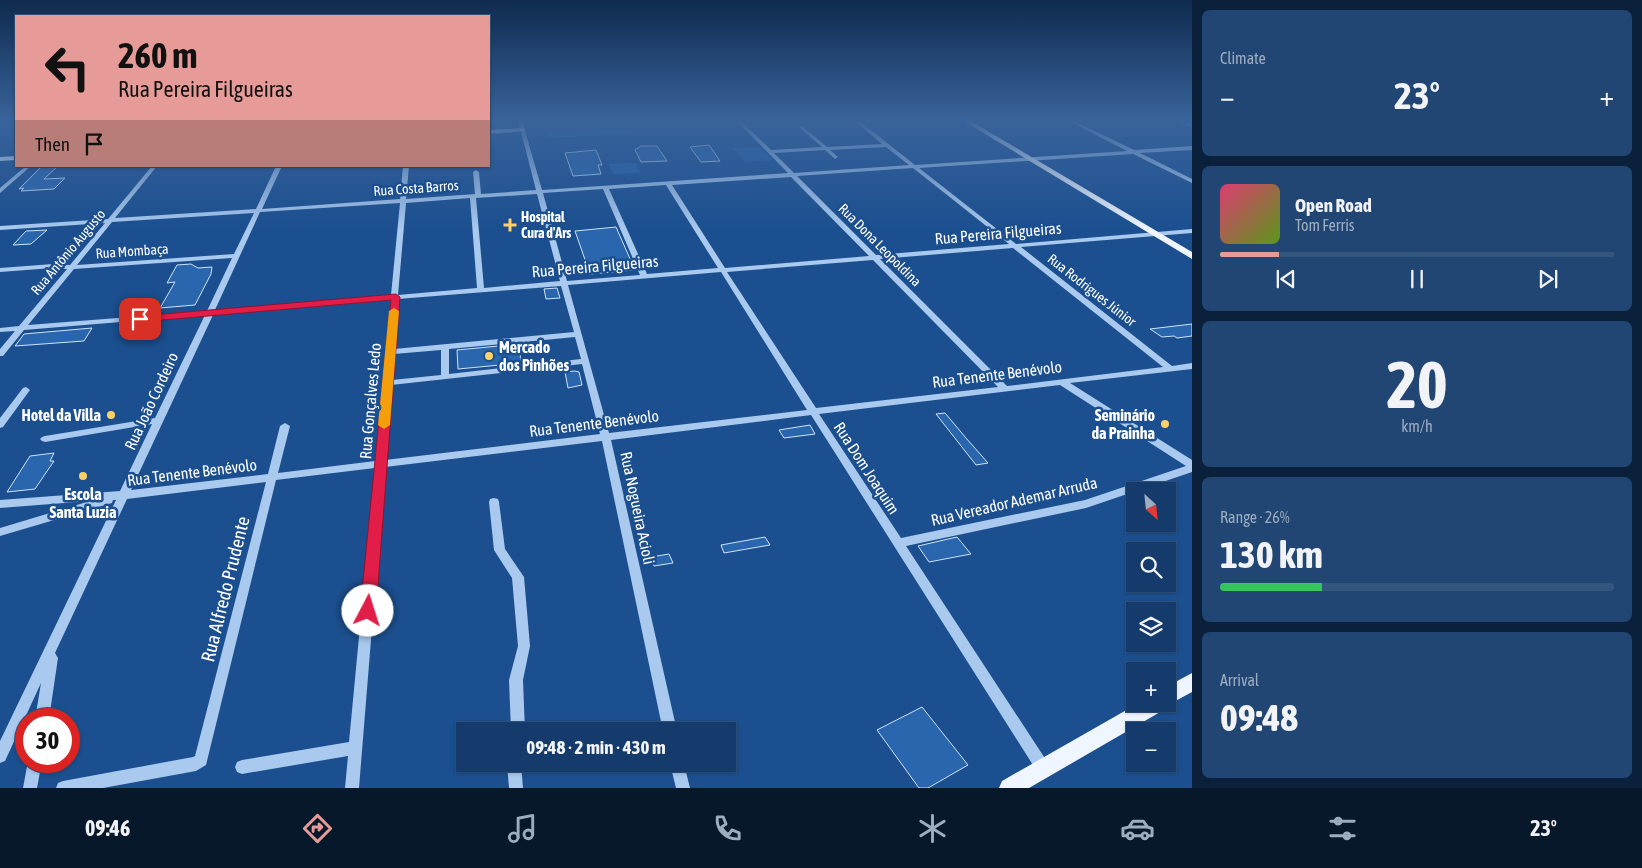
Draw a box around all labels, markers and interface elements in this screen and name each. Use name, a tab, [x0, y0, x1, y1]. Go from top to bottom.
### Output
icon: left	[35, 35, 100, 100]
text: 260 m	[118, 35, 197, 75]
text: Climate	[1220, 49, 1266, 67]
text: 23°	[1394, 74, 1440, 117]
text: Rua Pereira Filgueiras	[118, 76, 293, 102]
text: −	[1220, 80, 1235, 112]
text: +	[1599, 80, 1614, 112]
icon: arrive	[80, 130, 108, 158]
text: Then	[35, 133, 70, 155]
street label: Rua Costa Barros	[373, 177, 459, 199]
text: Open Road	[1295, 194, 1372, 216]
street label: Rua Dona Leopoldina	[835, 200, 925, 290]
street label: Rua Antônio Augusto	[28, 206, 108, 298]
place label: Hospital Cura d'Ars	[521, 209, 571, 241]
text: Tom Ferris	[1295, 216, 1354, 234]
marker: Hospital Cura d'Ars	[503, 218, 517, 232]
street label: Rua Pereira Filgueiras	[934, 218, 1063, 249]
street label: Rua Mombaça	[95, 240, 169, 262]
street label: Rua Pereira Filgueiras	[531, 251, 660, 282]
street label: Rua Rodrigues Júnior	[1045, 251, 1140, 330]
icon: previous	[1272, 265, 1300, 293]
icon: pause	[1403, 265, 1431, 293]
icon: next	[1534, 265, 1562, 293]
pin	[119, 298, 161, 340]
icon: arrive	[126, 305, 154, 333]
place label: Mercado dos Pinhões	[499, 338, 570, 374]
street label: Rua Gonçalves Ledo	[356, 342, 385, 460]
text: 20	[1386, 347, 1448, 422]
street label: Rua João Cordeiro	[121, 349, 181, 453]
marker: Mercado dos Pinhões	[483, 350, 495, 362]
street label: Rua Tenente Benévolo	[931, 357, 1063, 391]
place label: Hotel da Villa	[21, 406, 101, 424]
street label: Rua Tenente Benévolo	[528, 406, 660, 440]
place label: Seminário da Prainha	[1091, 406, 1155, 442]
marker: Hotel da Villa	[105, 409, 117, 421]
text: km/h	[1401, 417, 1433, 435]
marker: Seminário da Prainha	[1159, 418, 1171, 430]
street label: Rua Dom Joaquim	[830, 419, 903, 518]
street label: Rua Nogueira Acioli	[616, 450, 659, 566]
street label: Rua Tenente Benévolo	[126, 455, 258, 489]
marker: Escola Santa Luzia	[77, 470, 89, 482]
street label: Rua Vereador Ademar Arruda	[929, 473, 1099, 529]
north arrow	[1126, 482, 1176, 532]
map controls	[1126, 482, 1176, 772]
place label: Escola Santa Luzia	[50, 485, 116, 521]
text: Range · 26%	[1220, 508, 1290, 526]
street label: Rua Alfredo Prudente	[196, 514, 254, 664]
text: 130 km	[1220, 533, 1323, 576]
button: search	[1126, 542, 1176, 592]
position arrow	[341, 584, 393, 636]
button: layers	[1126, 602, 1176, 652]
button: +	[1126, 662, 1176, 712]
text: Arrival	[1220, 671, 1259, 689]
text: 09:48	[1220, 696, 1298, 739]
speed limit sign: 30	[15, 708, 80, 773]
button: −	[1126, 722, 1176, 772]
text: 09:48 · 2 min · 430 m	[526, 736, 666, 758]
icon: directions	[300, 811, 335, 846]
icon: music	[505, 811, 540, 846]
icon: phone	[710, 811, 745, 846]
icon: climate	[915, 811, 950, 846]
icon: car	[1120, 811, 1155, 846]
icon: filters	[1325, 811, 1360, 846]
text: 09:46	[85, 815, 130, 841]
text: 23°	[1530, 815, 1557, 841]

